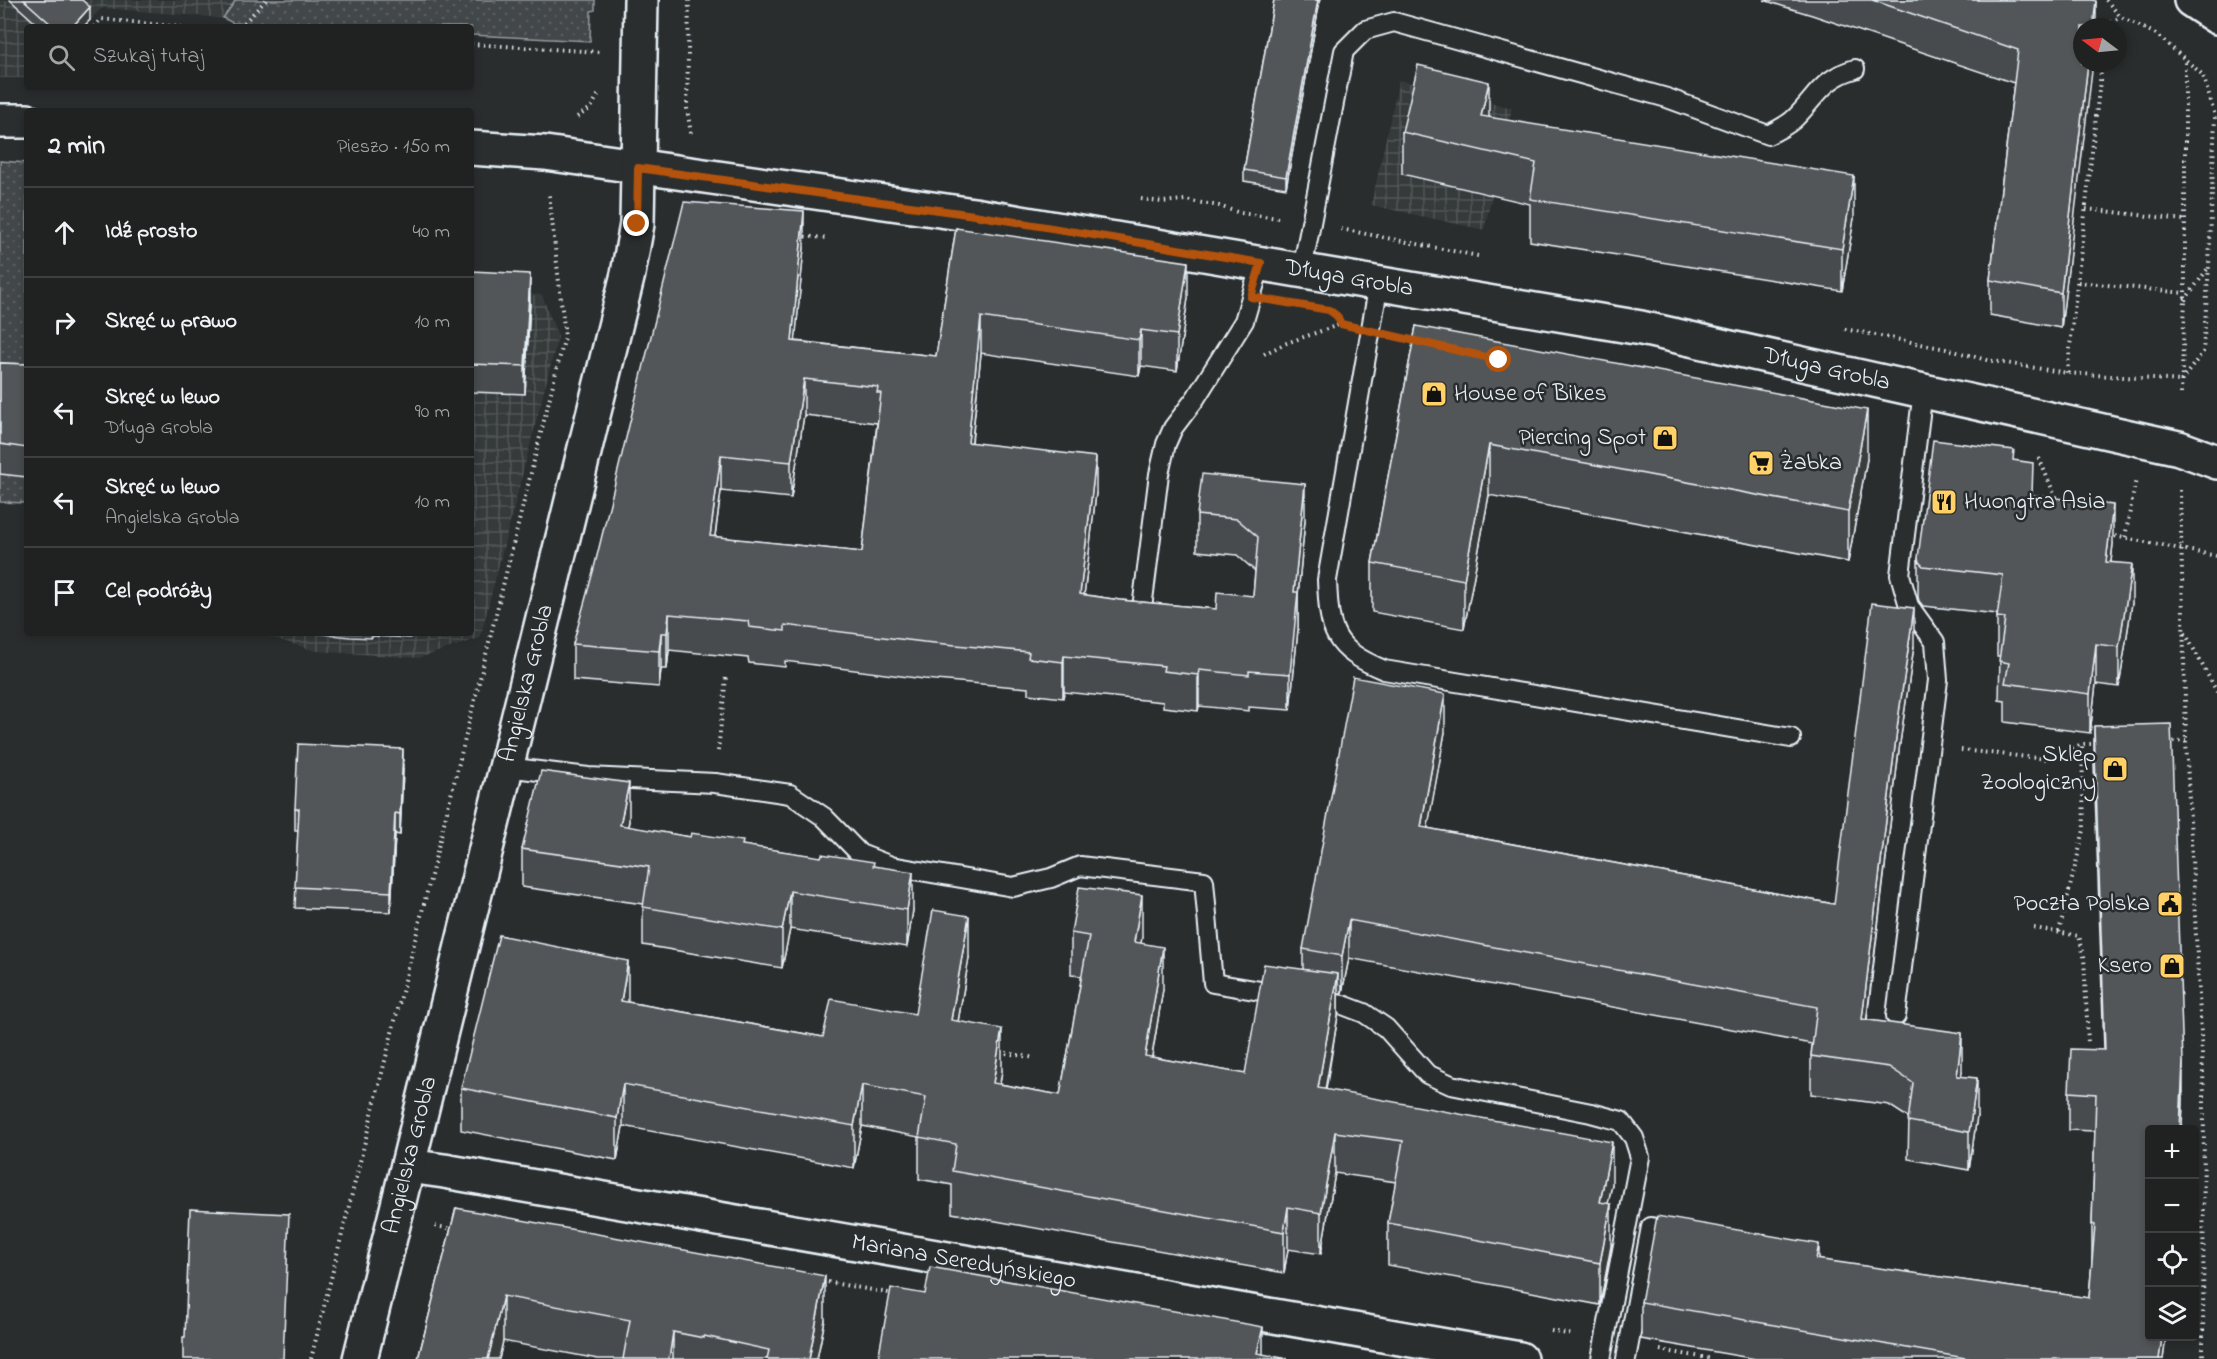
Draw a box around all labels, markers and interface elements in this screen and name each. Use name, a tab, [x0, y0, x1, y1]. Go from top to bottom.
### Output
north arrow	[2073, 18, 2127, 72]
search box	[24, 24, 474, 90]
icon: search	[45, 41, 78, 74]
text: Szukaj tutaj	[93, 41, 204, 73]
text: 2 min	[48, 128, 105, 166]
text: Pieszo · 150 m	[337, 133, 450, 162]
route end	[623, 210, 649, 236]
icon: ahead	[48, 216, 81, 249]
text: Idź prosto	[105, 216, 198, 248]
text: 40 m	[413, 218, 450, 247]
street label: Długa Grobla	[1281, 250, 1416, 307]
icon: right	[48, 306, 81, 339]
text: Skręć w prawo	[105, 306, 237, 338]
text: 10 m	[414, 308, 450, 337]
street label: Długa Grobla	[1758, 338, 1893, 401]
route start	[1485, 346, 1511, 372]
place label: House of Bikes	[1454, 377, 1607, 412]
shop icon: House of Bikes	[1419, 379, 1449, 409]
text: Skręć w lewo	[105, 382, 220, 414]
icon: left	[48, 396, 81, 429]
text: 90 m	[415, 398, 450, 427]
text: Długa Grobla	[105, 414, 213, 443]
place label: Piercing Spot	[1518, 421, 1646, 456]
shop icon: Piercing Spot	[1650, 423, 1680, 453]
place label: Żabka	[1780, 446, 1842, 481]
supermarket icon: Żabka	[1746, 448, 1776, 478]
text: Skręć w lewo	[105, 472, 220, 504]
place label: Huongtra Asia	[1964, 485, 2105, 520]
icon: left	[48, 486, 81, 519]
restaurant icon: Huongtra Asia	[1929, 487, 1959, 517]
text: 10 m	[414, 488, 450, 517]
text: Angielska Grobla	[105, 504, 240, 533]
icon: arrive	[48, 576, 81, 609]
text: Cel podróży	[105, 576, 212, 608]
street label: Angielska Grobla	[491, 601, 563, 766]
place label: Sklep Zoologiczny	[1981, 738, 2096, 802]
shop icon: Sklep Zoologiczny	[2100, 754, 2130, 784]
place label: Poczta Polska	[2013, 887, 2150, 922]
public building icon: Poczta Polska	[2155, 889, 2185, 919]
place label: Ksero	[2097, 949, 2152, 984]
shop icon: Ksero	[2157, 951, 2187, 981]
street label: Angielska Grobla	[374, 1073, 447, 1238]
map controls	[2145, 1125, 2199, 1341]
button: +	[2145, 1125, 2199, 1179]
button: −	[2145, 1179, 2199, 1233]
street label: Mariana Seredyńskiego	[849, 1225, 1079, 1299]
button: locate	[2145, 1233, 2199, 1287]
button: layers	[2145, 1287, 2199, 1341]

